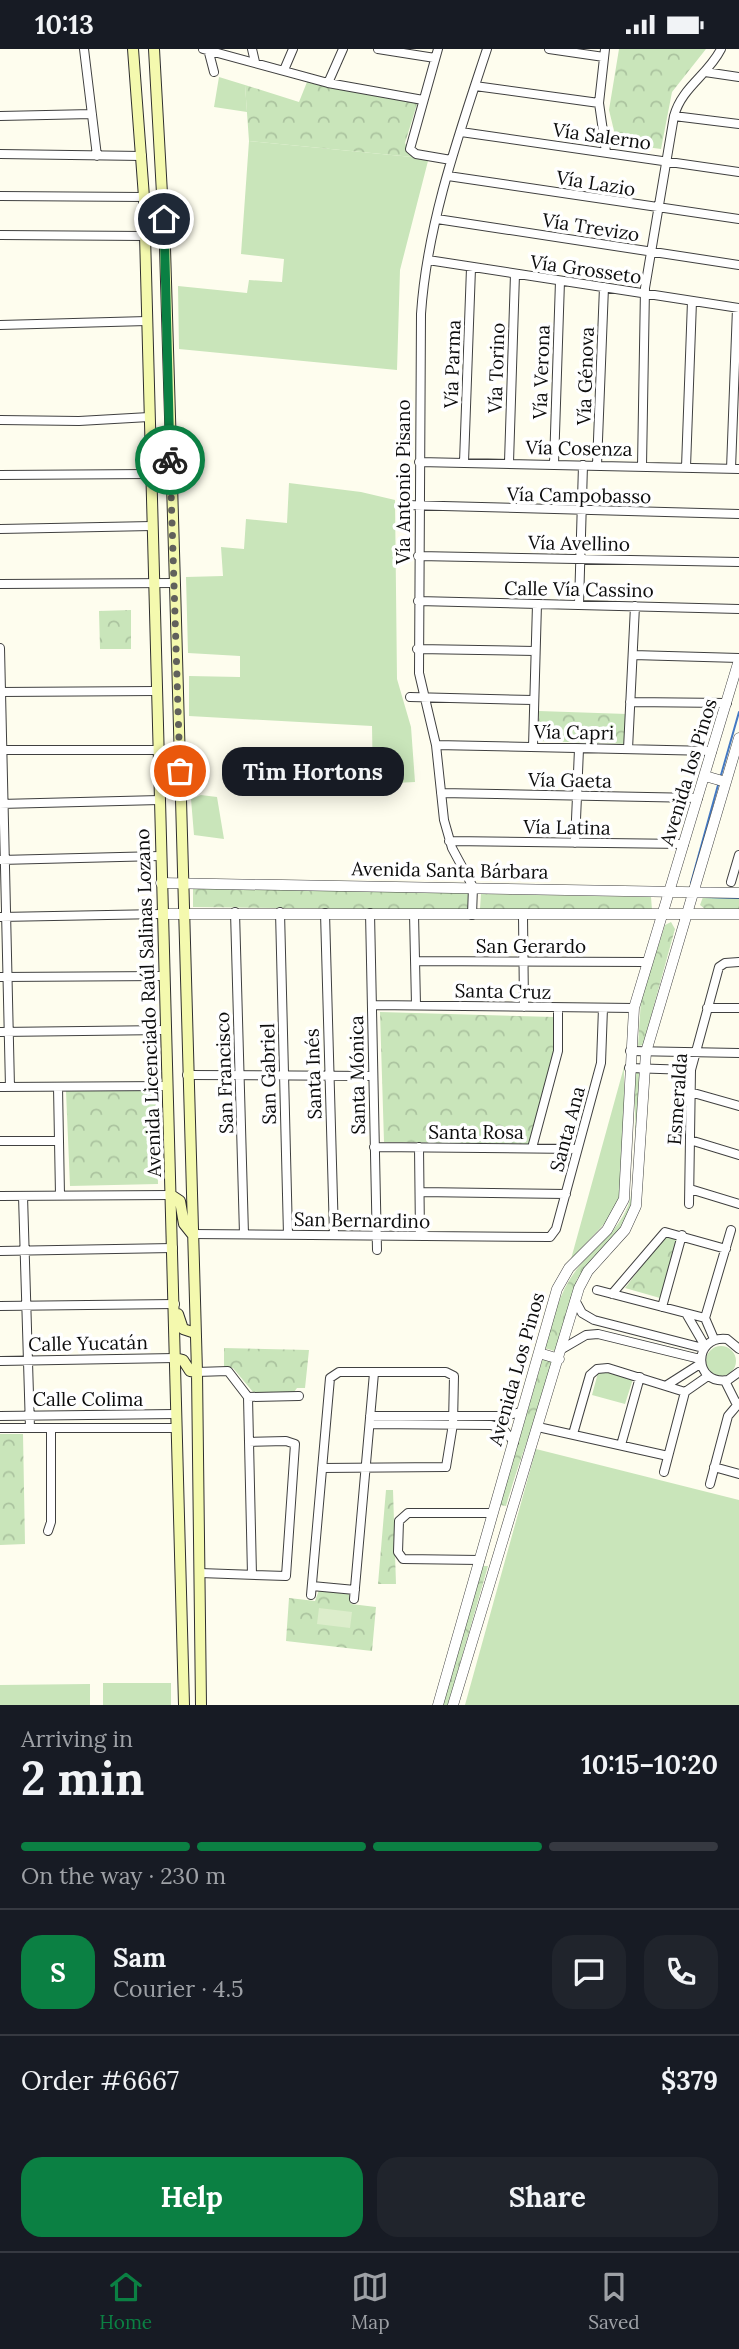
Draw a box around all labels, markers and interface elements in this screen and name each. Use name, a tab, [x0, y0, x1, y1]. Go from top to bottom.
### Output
text: 10:13	[35, 8, 94, 41]
street label: Vía Salerno	[550, 117, 653, 155]
street label: Vía Lazio	[554, 165, 637, 201]
pin	[134, 189, 194, 249]
icon: home	[145, 200, 183, 238]
street label: Vía Trevizo	[540, 207, 641, 247]
street label: Vía Grosseto	[528, 249, 643, 289]
street label: Vía Parma	[438, 319, 466, 410]
street label: Vía Torino	[482, 322, 510, 415]
street label: Vía Verona	[527, 324, 555, 421]
street label: Vía Génova	[571, 326, 599, 427]
street label: Vía Antonio Pisano	[391, 399, 415, 566]
courier	[135, 425, 205, 495]
street label: Vía Cosenza	[524, 435, 633, 461]
icon: bike	[151, 441, 189, 479]
street label: Vía Campobasso	[506, 482, 651, 508]
street label: Vía Avellino	[527, 530, 630, 556]
street label: Calle Vía Cassino	[504, 576, 654, 602]
street label: Avenida los Pinos	[654, 695, 722, 849]
street label: Vía Capri	[533, 719, 614, 745]
pin	[150, 741, 210, 801]
callout: Tim Hortons	[222, 747, 404, 795]
icon: bag	[161, 752, 199, 790]
text: Tim Hortons	[243, 757, 383, 786]
street label: Vía Gaeta	[527, 767, 612, 793]
street label: Vía Latina	[522, 814, 611, 840]
street label: Avenida Licenciado Raúl Salinas Lozano	[130, 828, 166, 1179]
street label: Avenida Santa Bárbara	[350, 856, 549, 884]
street label: San Gerardo	[476, 934, 586, 958]
street label: Santa Cruz	[454, 978, 552, 1004]
street label: San Francisco	[210, 1012, 238, 1134]
street label: Santa Mónica	[344, 1015, 370, 1135]
street label: San Gabriel	[255, 1023, 281, 1125]
street label: Santa Inés	[299, 1028, 327, 1120]
street label: Esmeralda	[662, 1052, 692, 1146]
street label: Santa Ana	[544, 1084, 590, 1174]
street label: Santa Rosa	[428, 1120, 524, 1144]
street label: San Bernardino	[294, 1207, 430, 1233]
street label: Avenida Los Pinos	[482, 1289, 549, 1449]
street label: Calle Yucatán	[28, 1330, 148, 1356]
street label: Calle Colima	[33, 1387, 143, 1411]
text: Arriving in	[21, 1724, 133, 1753]
text: 10:15–10:20	[581, 1748, 718, 1781]
text: 2 min	[21, 1749, 144, 1808]
text: On the way · 230 m	[21, 1861, 226, 1890]
button: chat	[552, 1935, 626, 2009]
button: phone	[644, 1935, 718, 2009]
text: Sam	[113, 1941, 166, 1974]
text: S	[50, 1956, 66, 1989]
text: Courier · 4.5	[113, 1974, 244, 2003]
text: Order #6667	[21, 2064, 179, 2097]
text: $379	[661, 2064, 718, 2097]
button: Help	[21, 2157, 363, 2237]
button: Share	[377, 2157, 718, 2237]
tab: Home	[99, 2268, 152, 2334]
tab: Map	[351, 2268, 389, 2334]
tab: Saved	[588, 2268, 640, 2334]

